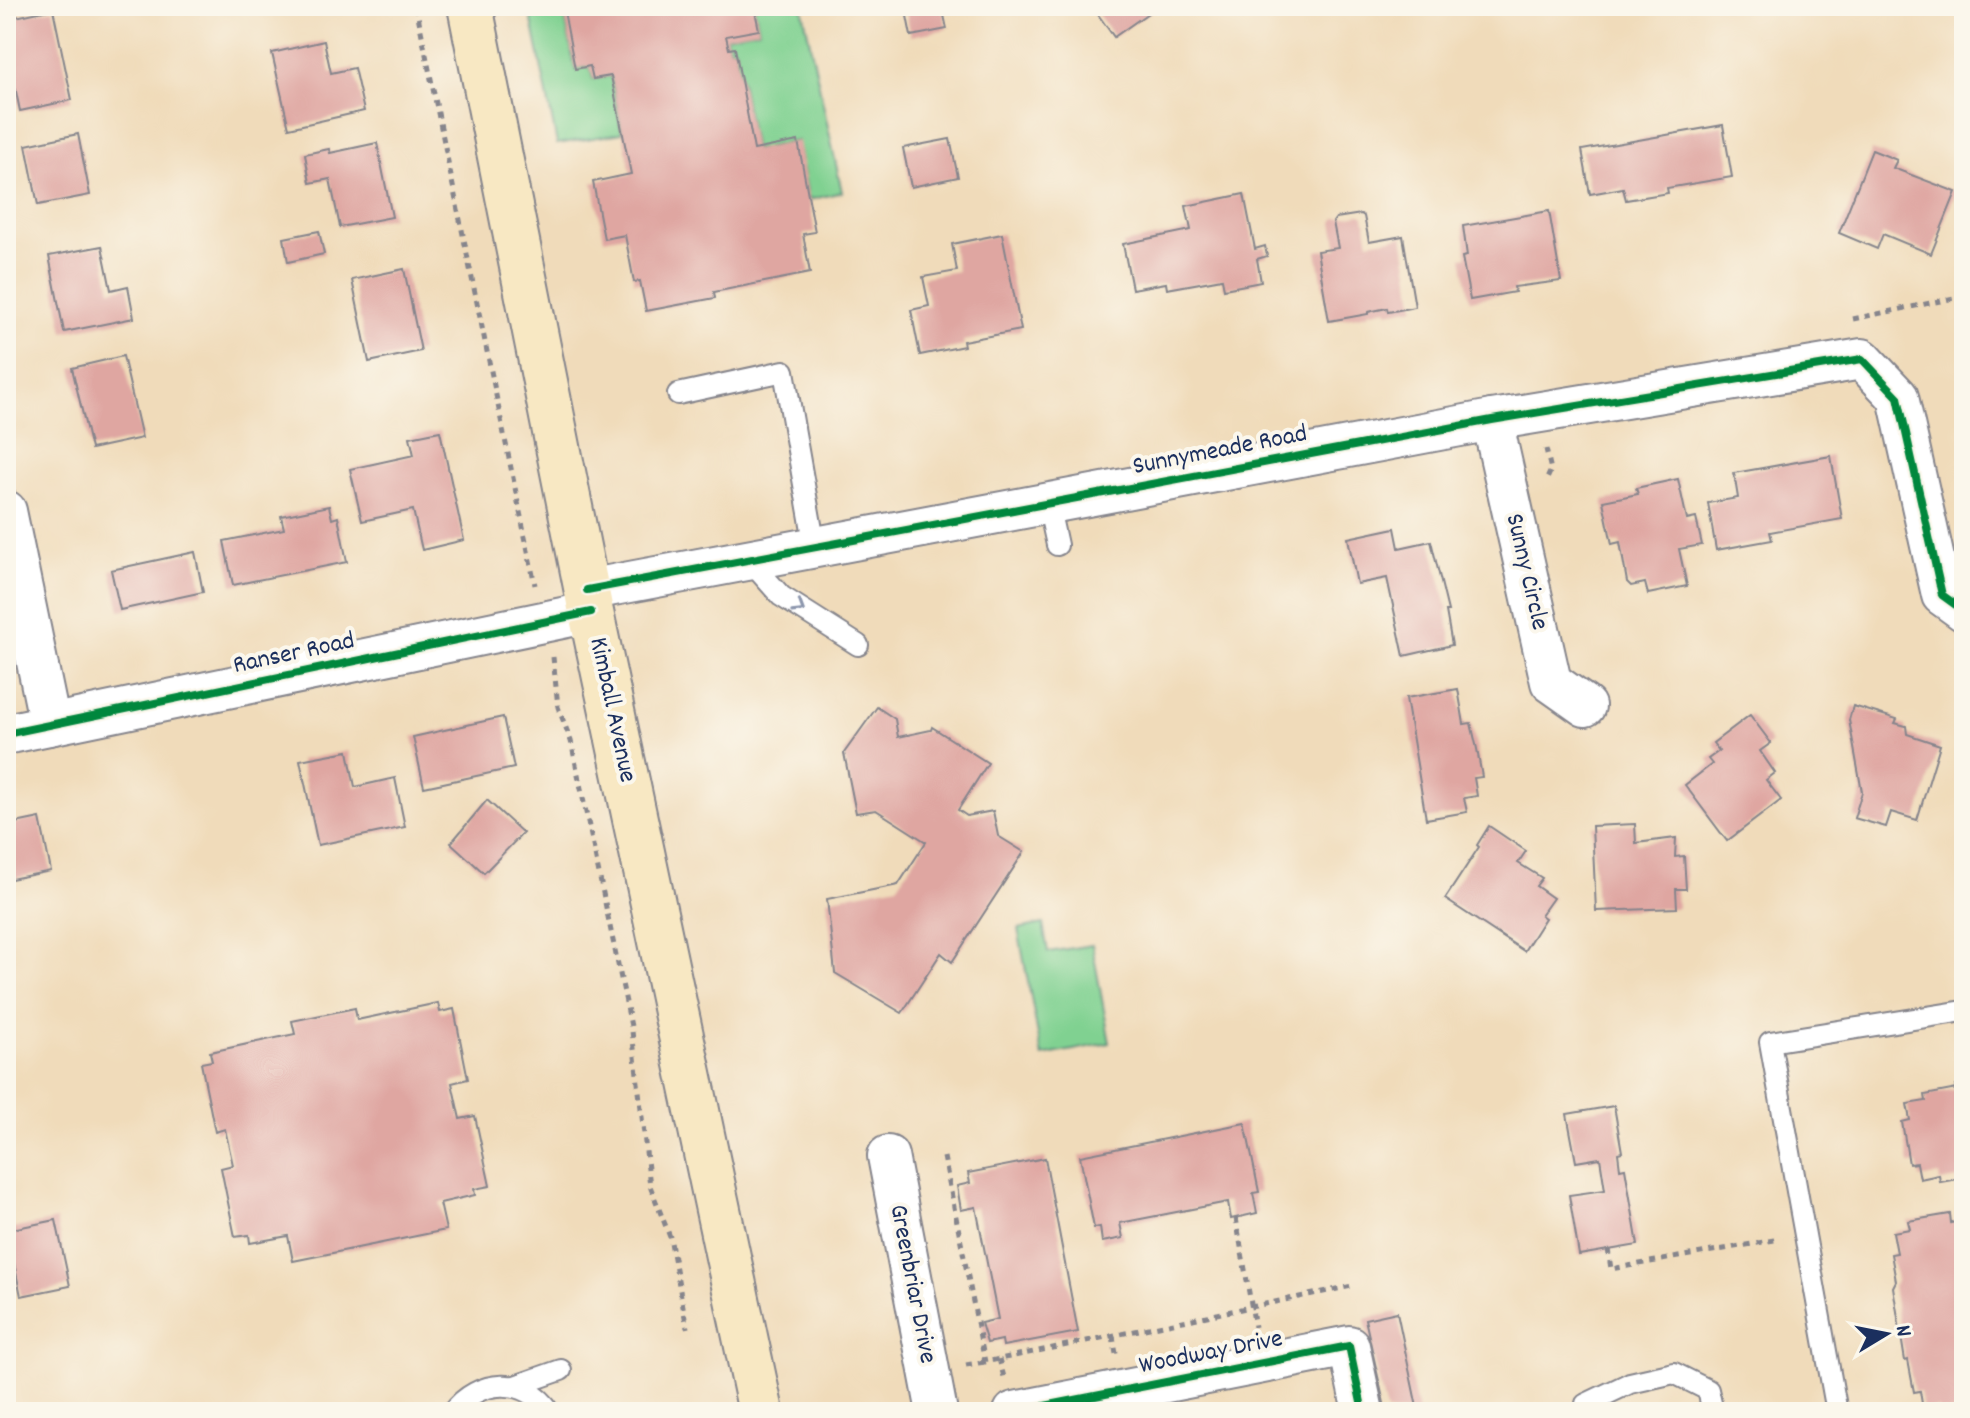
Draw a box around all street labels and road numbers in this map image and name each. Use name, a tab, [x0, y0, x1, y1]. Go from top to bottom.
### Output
street label: Sunnymeade Road	[1130, 416, 1310, 486]
street label: Sunny Circle	[1495, 510, 1557, 634]
street label: Ranser Road	[230, 623, 358, 685]
street label: Kimball Avenue	[579, 634, 645, 786]
street label: Greenbriar Drive	[878, 1201, 946, 1367]
street label: Woodway Drive	[1136, 1321, 1286, 1385]

